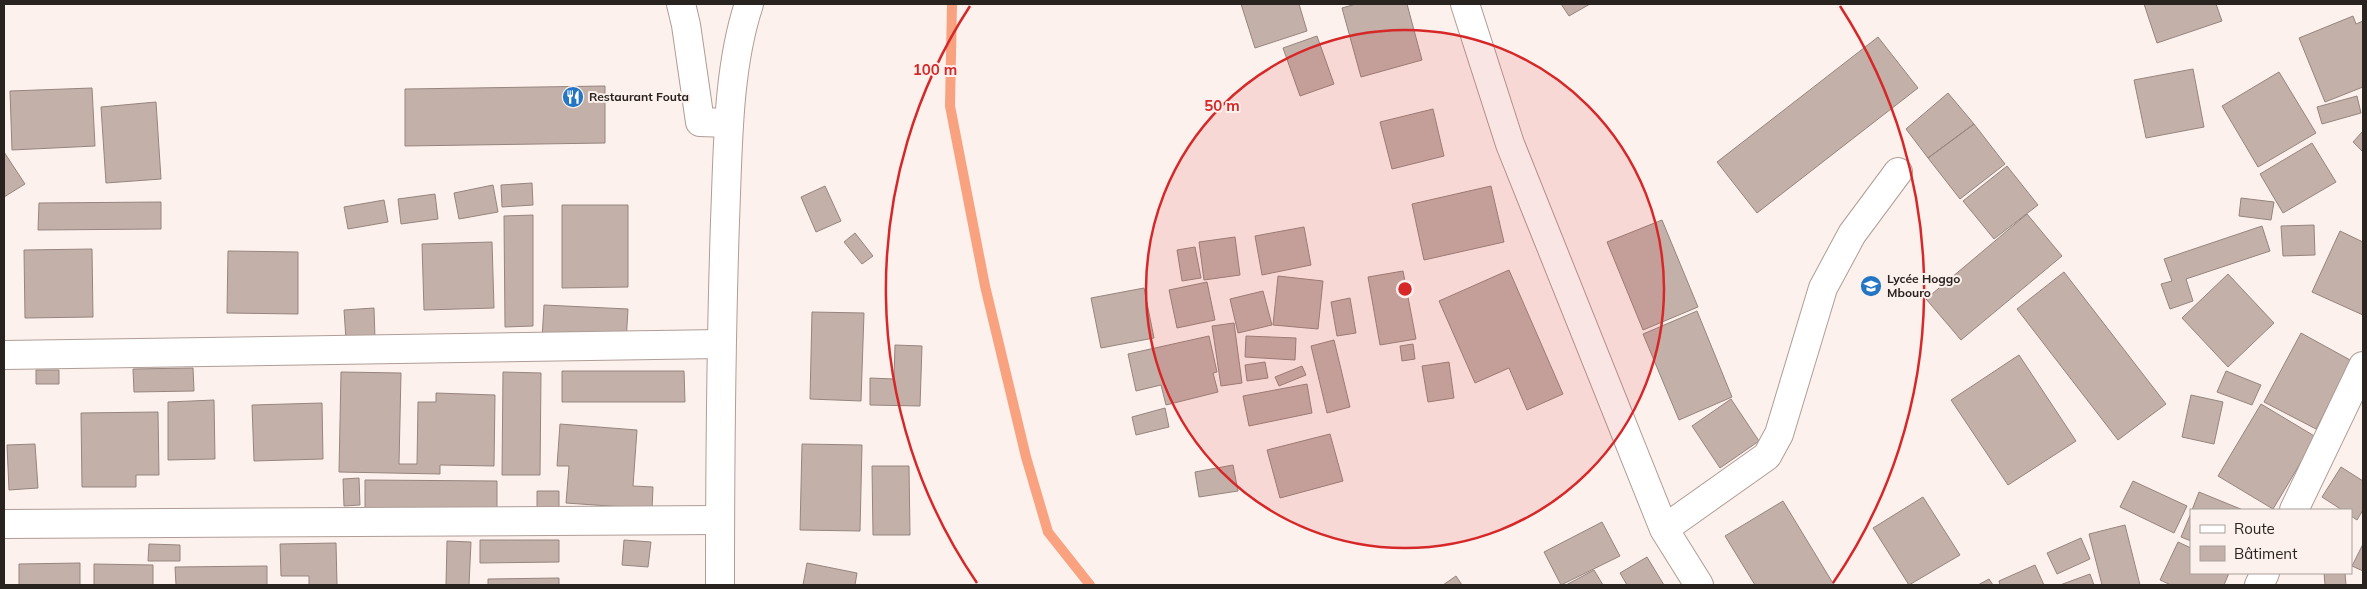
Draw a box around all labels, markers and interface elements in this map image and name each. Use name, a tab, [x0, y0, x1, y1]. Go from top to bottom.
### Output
text: 100 m	[913, 60, 957, 79]
restaurant icon: Restaurant Fouta	[561, 85, 585, 109]
place label: Restaurant Fouta	[589, 89, 689, 104]
text: 50 m	[1204, 96, 1240, 115]
place label: Lycée Hoggo Mbouro	[1887, 271, 1960, 300]
school or university icon: Lycée Hoggo Mbouro	[1859, 274, 1883, 298]
centre of rings	[1396, 280, 1414, 298]
legend	[2190, 509, 2352, 574]
text: Route	[2234, 519, 2275, 538]
text: Bâtiment	[2234, 544, 2297, 563]

